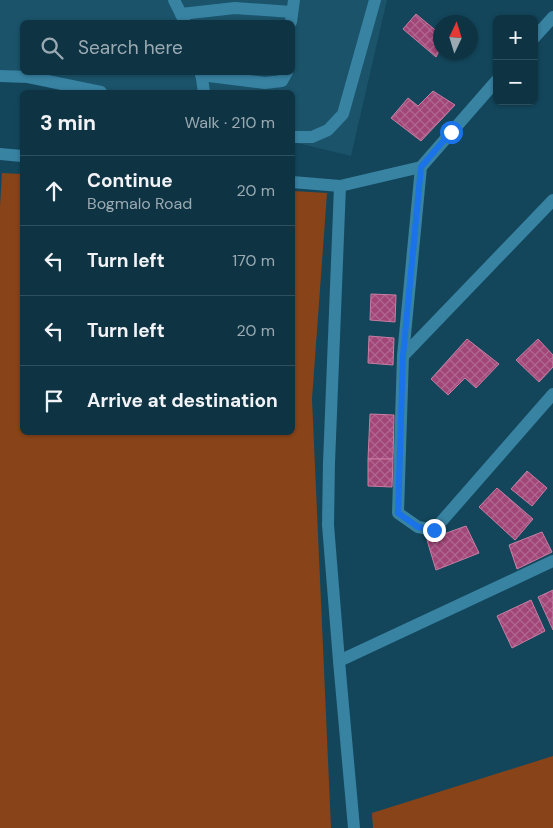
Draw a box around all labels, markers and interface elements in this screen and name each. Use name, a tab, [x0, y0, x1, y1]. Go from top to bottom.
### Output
north arrow	[433, 15, 478, 60]
map controls	[493, 15, 538, 105]
button: +	[493, 15, 538, 60]
search box	[20, 20, 295, 75]
icon: search	[38, 34, 66, 62]
text: Search here	[78, 35, 183, 60]
button: −	[493, 60, 538, 105]
text: 3 min	[40, 109, 96, 137]
text: Walk · 210 m	[185, 112, 275, 133]
route start	[440, 121, 463, 144]
text: Continue	[87, 168, 173, 193]
icon: ahead	[40, 177, 68, 205]
text: 20 m	[236, 180, 275, 201]
text: Bogmalo Road	[87, 193, 192, 214]
icon: left	[40, 247, 68, 275]
text: Turn left	[87, 248, 165, 273]
text: 170 m	[232, 250, 275, 271]
icon: left	[40, 317, 68, 345]
text: Turn left	[87, 318, 165, 343]
text: 20 m	[236, 320, 275, 341]
icon: arrive	[40, 387, 68, 415]
text: Arrive at destination	[87, 388, 278, 413]
route end	[423, 519, 446, 542]

